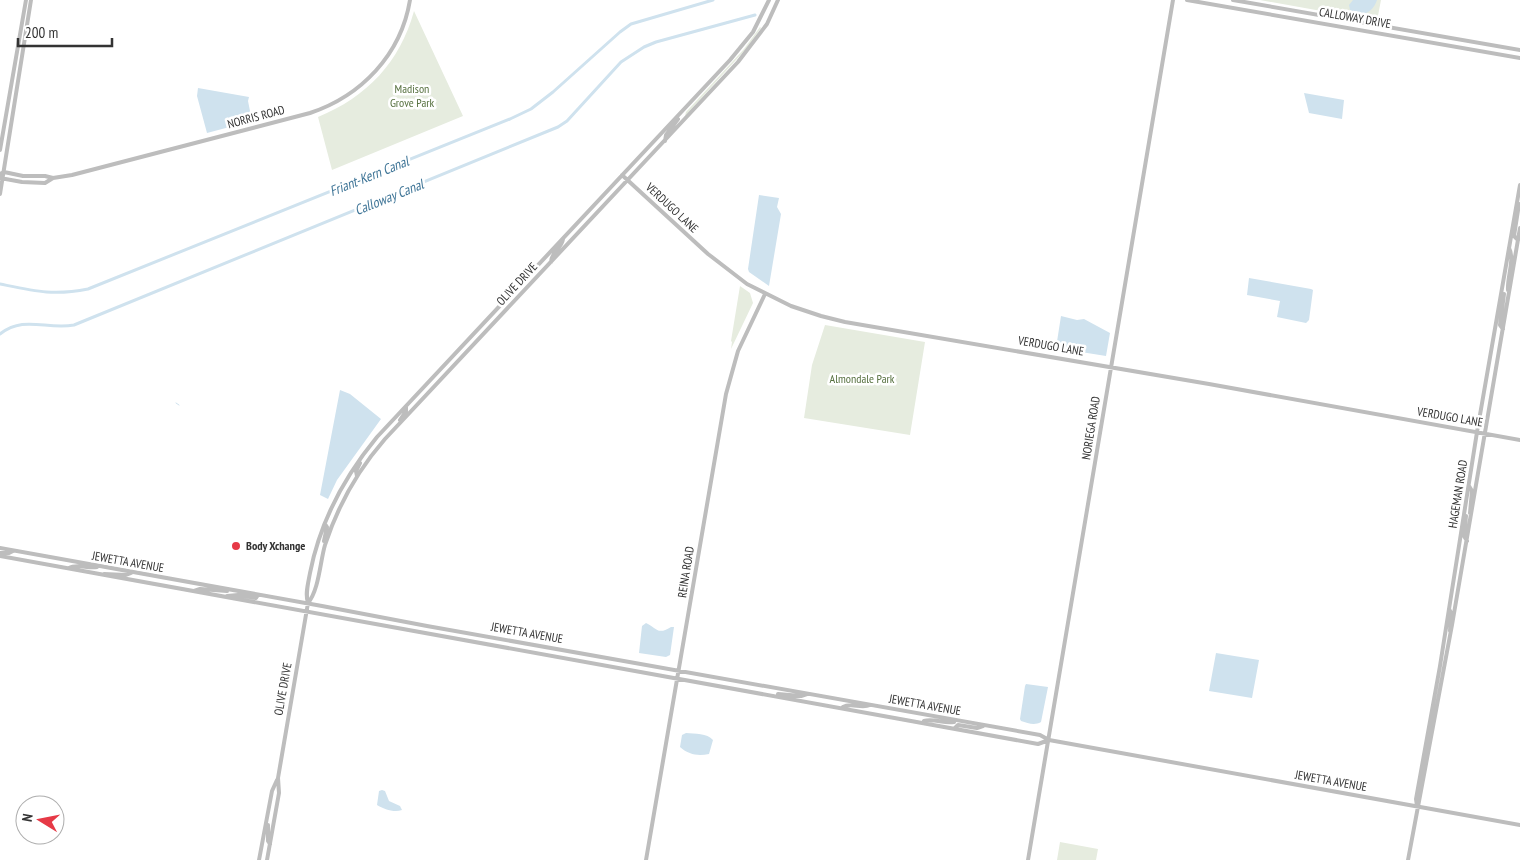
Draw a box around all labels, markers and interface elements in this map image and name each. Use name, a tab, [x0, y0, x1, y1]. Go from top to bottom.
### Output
street label: CALLOWAY DRIVE	[1318, 4, 1392, 31]
scale bar	[18, 15, 111, 47]
text: 200 m	[25, 23, 58, 42]
park label: Madison Grove Park	[390, 81, 434, 110]
street label: NORRIS ROAD	[226, 102, 286, 131]
water label: Friant-Kern Canal	[327, 151, 413, 200]
water label: Calloway Canal	[352, 174, 428, 219]
street label: VERDUGO LANE	[642, 179, 702, 236]
street label: OLIVE DRIVE	[493, 259, 540, 308]
street label: VERDUGO LANE	[1016, 332, 1085, 359]
park label: Almondale Park	[830, 371, 895, 386]
street label: NORIEGA ROAD	[1078, 395, 1103, 461]
street label: VERDUGO LANE	[1415, 403, 1484, 430]
street label: HAGEMAN ROAD	[1445, 459, 1470, 529]
place label: Body Xchange	[246, 538, 305, 553]
marker: Body Xchange	[230, 540, 242, 552]
street label: REINA ROAD	[674, 545, 697, 599]
street label: JEWETTA AVENUE	[90, 548, 165, 575]
street label: JEWETTA AVENUE	[489, 619, 564, 646]
street label: OLIVE DRIVE	[271, 661, 295, 716]
street label: JEWETTA AVENUE	[887, 691, 962, 718]
street label: JEWETTA AVENUE	[1293, 767, 1368, 794]
north arrow	[15, 795, 65, 845]
text: N	[18, 812, 37, 823]

